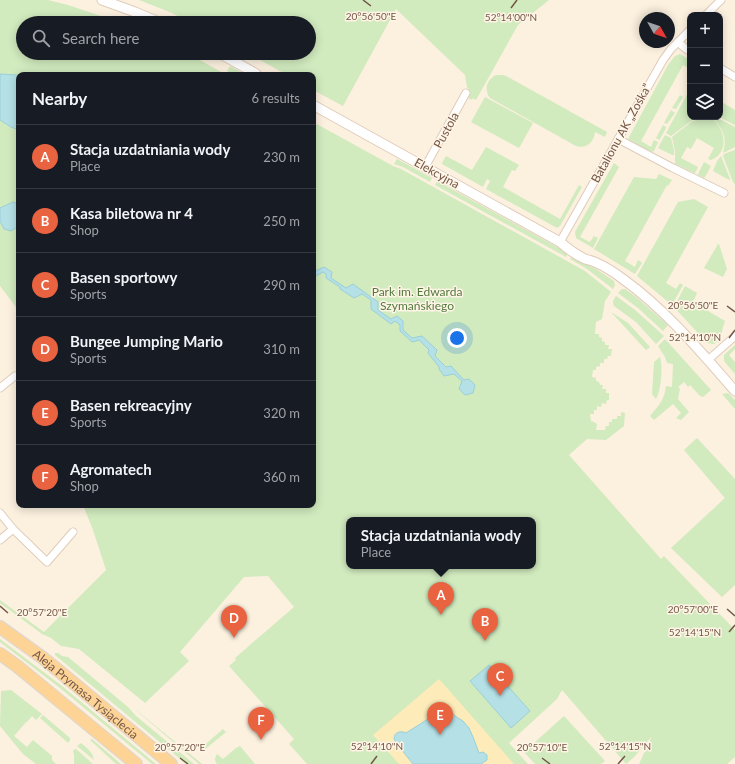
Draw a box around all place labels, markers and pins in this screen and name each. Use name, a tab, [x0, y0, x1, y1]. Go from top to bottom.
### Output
pin: A	[428, 582, 454, 615]
pin: D	[221, 605, 247, 638]
pin: B	[472, 608, 498, 641]
pin: C	[487, 663, 513, 696]
pin: E	[427, 702, 453, 735]
pin: F	[248, 707, 274, 740]

